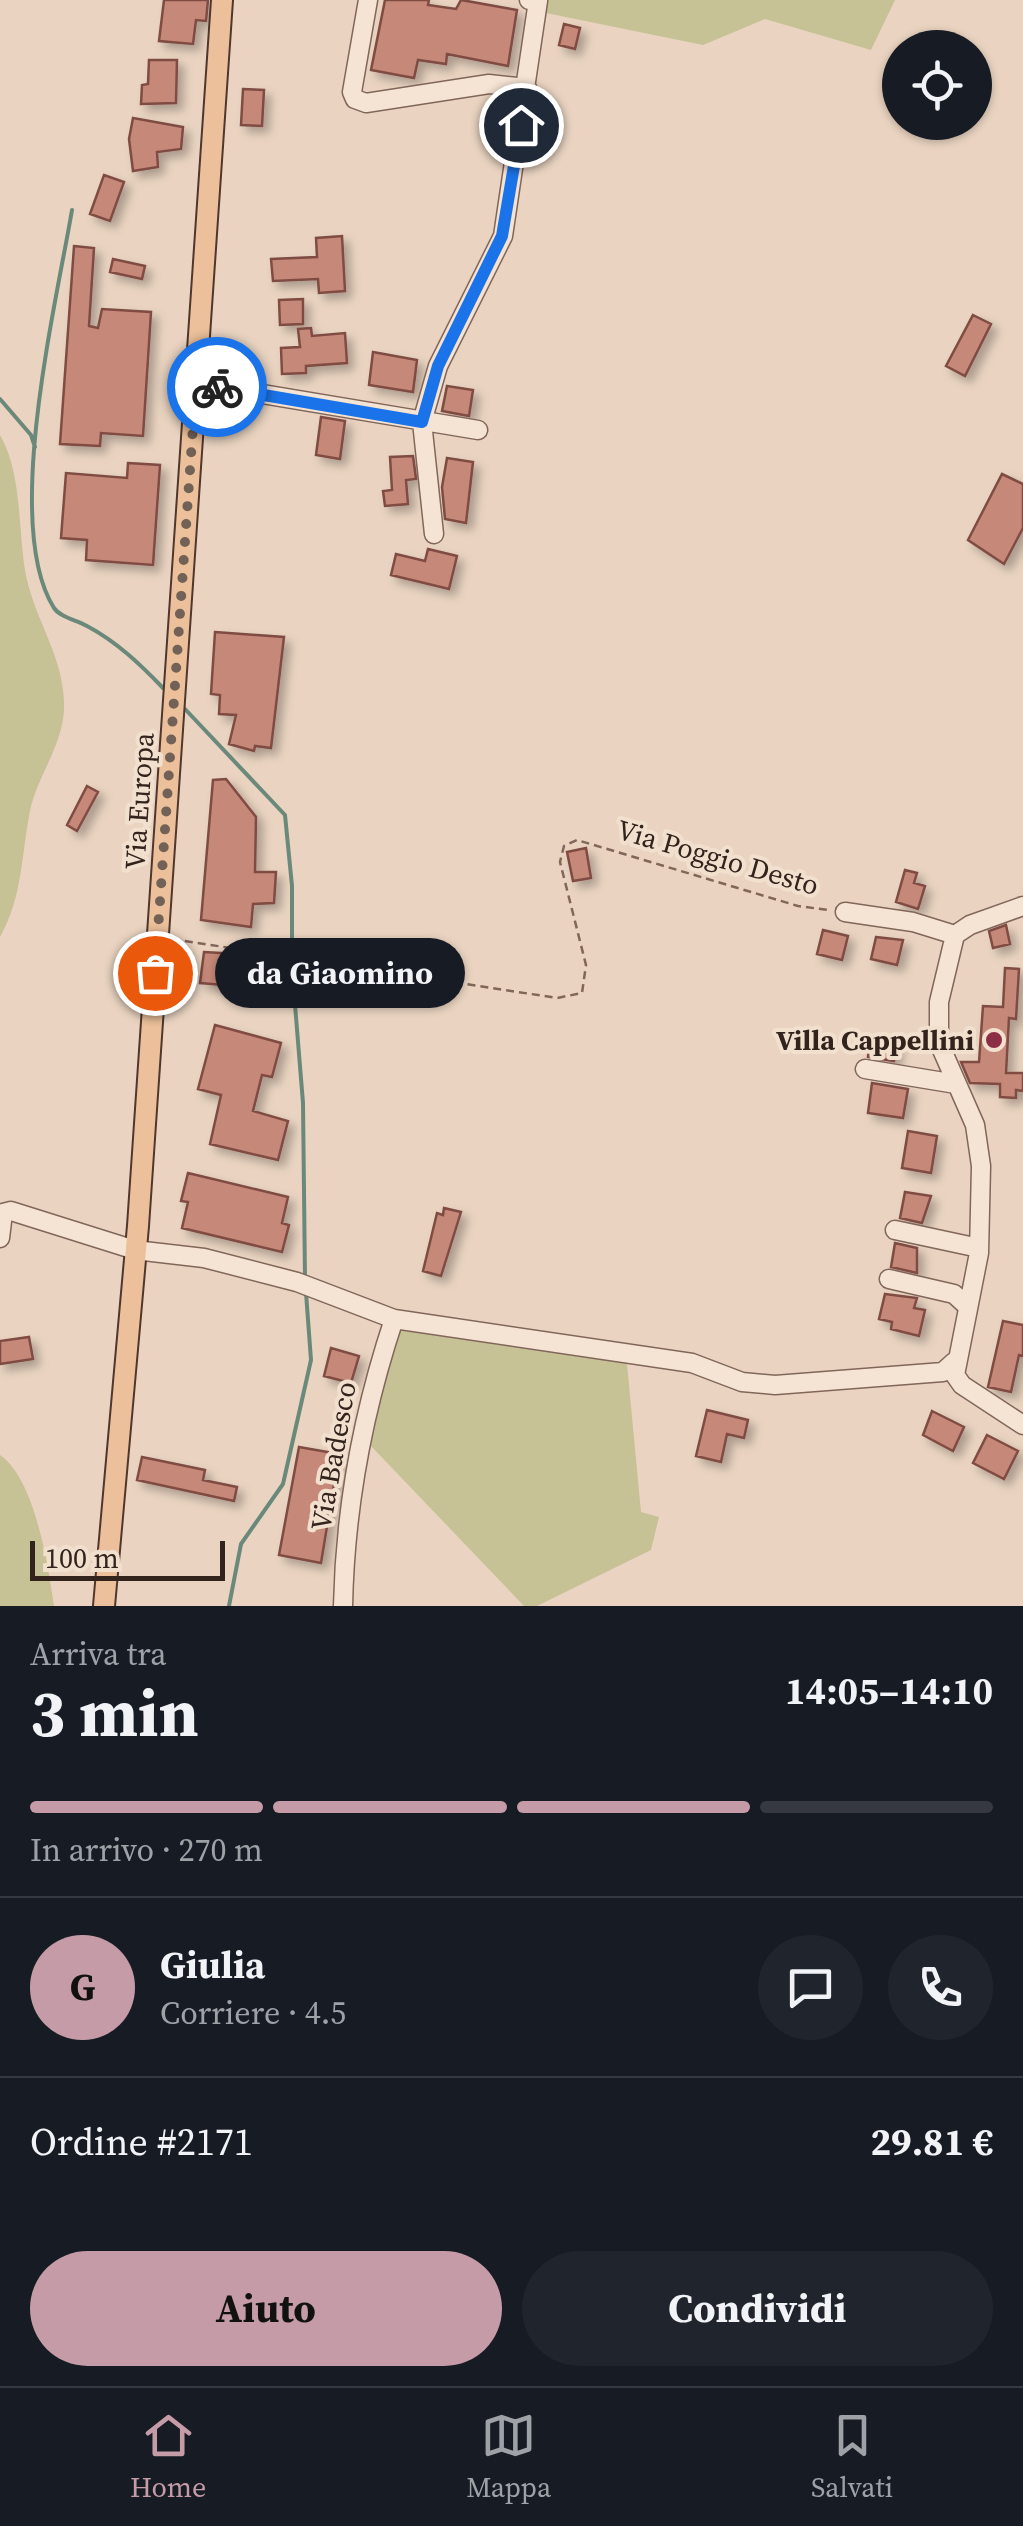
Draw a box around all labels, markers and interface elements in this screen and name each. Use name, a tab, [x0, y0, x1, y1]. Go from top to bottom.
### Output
map controls	[882, 30, 992, 140]
button: locate	[882, 30, 992, 140]
pin	[479, 83, 564, 168]
icon: home	[494, 98, 549, 153]
courier	[167, 337, 267, 437]
icon: bike	[190, 360, 245, 415]
street label: Via Europa	[115, 730, 163, 871]
street label: Via Poggio Desto	[613, 810, 823, 904]
pin	[113, 931, 198, 1016]
callout: da Giaomino	[215, 938, 465, 1008]
icon: bag	[128, 946, 183, 1001]
text: da Giaomino	[247, 951, 433, 995]
place label: Villa Cappellini	[776, 1021, 974, 1059]
marker: Villa Cappellini	[983, 1029, 1005, 1051]
street label: Via Badesco	[301, 1379, 365, 1533]
scale bar	[30, 1536, 225, 1580]
text: 100 m	[45, 1539, 119, 1577]
text: Arriva tra	[30, 1632, 167, 1676]
text: 14:05–14:10	[785, 1665, 993, 1717]
text: 3 min	[30, 1669, 199, 1758]
text: In arrivo · 270 m	[30, 1828, 263, 1872]
button: chat	[758, 1935, 863, 2040]
button: phone	[888, 1935, 993, 2040]
text: Giulia	[160, 1939, 265, 1991]
text: G	[70, 1961, 95, 2013]
text: Corriere · 4.5	[160, 1991, 346, 2035]
text: Ordine #2171	[30, 2116, 253, 2168]
text: 29.81 €	[870, 2116, 993, 2168]
button: Aiuto	[30, 2251, 502, 2366]
button: Condividi	[522, 2251, 993, 2366]
tab: Home	[130, 2408, 206, 2506]
tab: Mappa	[466, 2408, 551, 2506]
tab: Salvati	[811, 2408, 893, 2506]

